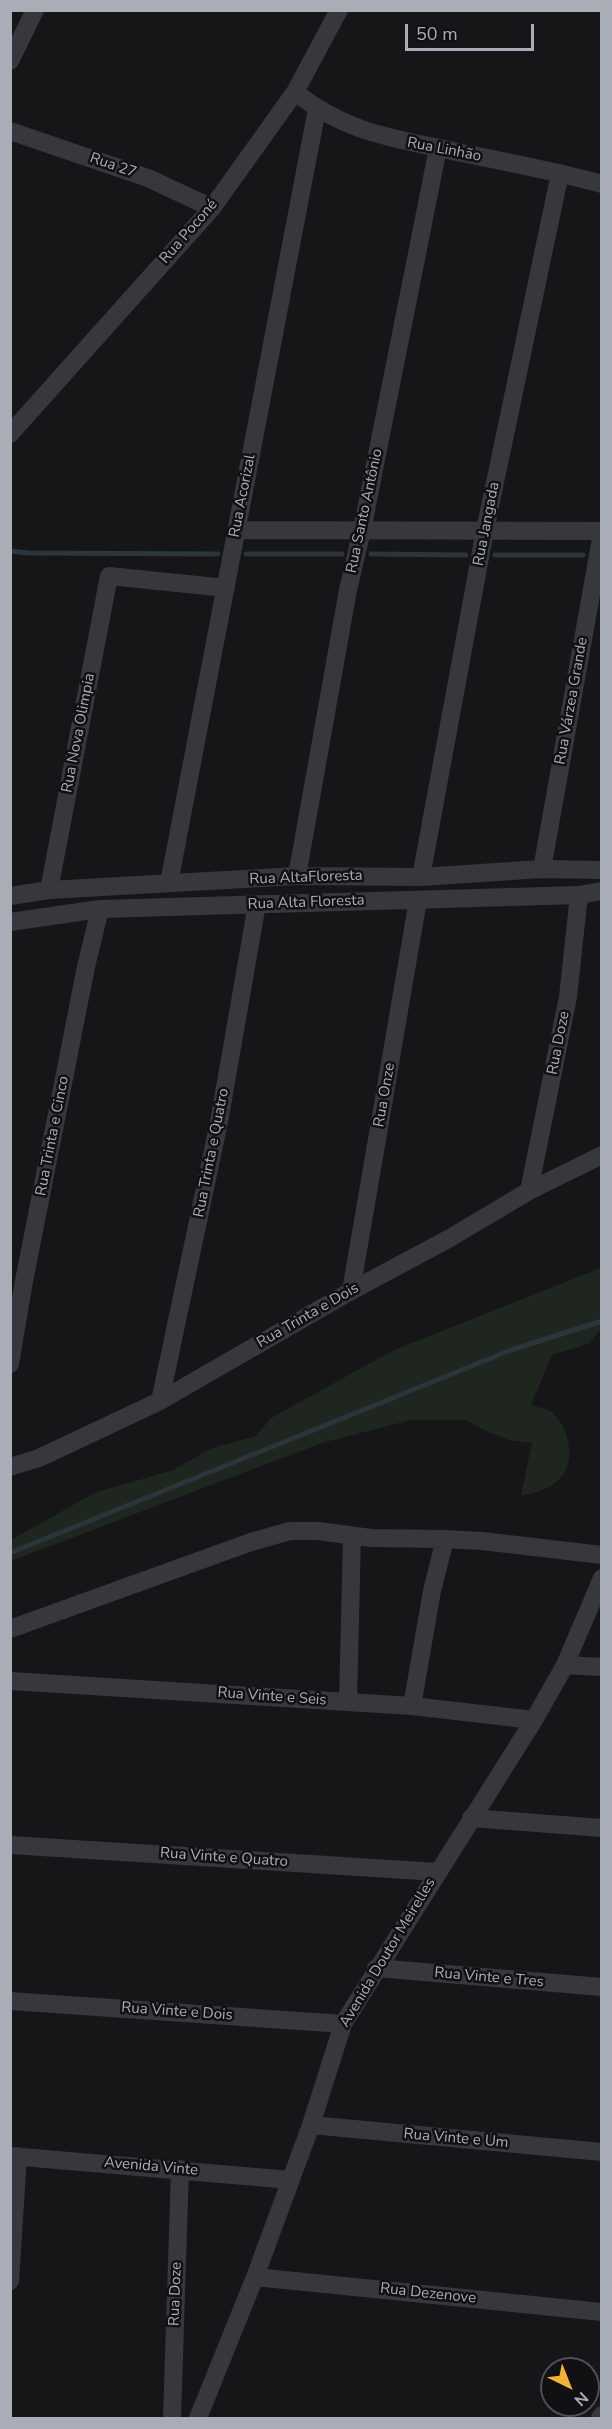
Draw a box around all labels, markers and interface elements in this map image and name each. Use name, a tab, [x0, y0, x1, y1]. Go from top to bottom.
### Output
scale bar	[408, 12, 537, 50]
text: 50 m	[416, 22, 458, 46]
street label: Rua Linhão	[405, 134, 483, 166]
street label: Rua 27	[87, 150, 139, 182]
street label: Rua Poconé	[156, 196, 222, 268]
street label: Rua Santo Antônio	[343, 447, 387, 575]
street label: Rua Acorizal	[226, 453, 260, 539]
street label: Rua Jangada	[470, 481, 504, 567]
street label: Rua Várzea Grande	[552, 636, 592, 766]
street label: Rua Nova Olimpia	[59, 672, 99, 794]
street label: Rua AltaFloresta	[249, 867, 363, 889]
street label: Rua Alta Floresta	[247, 892, 365, 914]
street label: Rua Doze	[544, 1010, 574, 1076]
street label: Rua Onze	[370, 1061, 400, 1129]
street label: Rua Trinta e Cinco	[33, 1075, 73, 1197]
street label: Rua Trinta e Quatro	[191, 1087, 233, 1219]
street label: Rua Trinta e Dois	[254, 1280, 362, 1352]
street label: Rua Vinte e Seis	[217, 1684, 327, 1710]
street label: Rua Vinte e Quatro	[159, 1845, 289, 1871]
street label: Avenida Doutor Meirelles	[336, 1875, 440, 2031]
street label: Rua Vinte e Tres	[434, 1964, 544, 1992]
street label: Rua Vinte e Dois	[121, 1999, 233, 2025]
street label: Rua Vinte e Um	[403, 2125, 509, 2153]
street label: Avenida Vinte	[103, 2154, 199, 2180]
street label: Rua Doze	[166, 2262, 186, 2326]
street label: Rua Dezenove	[379, 2280, 477, 2308]
north arrow	[540, 2357, 600, 2417]
text: N	[569, 2387, 593, 2411]

